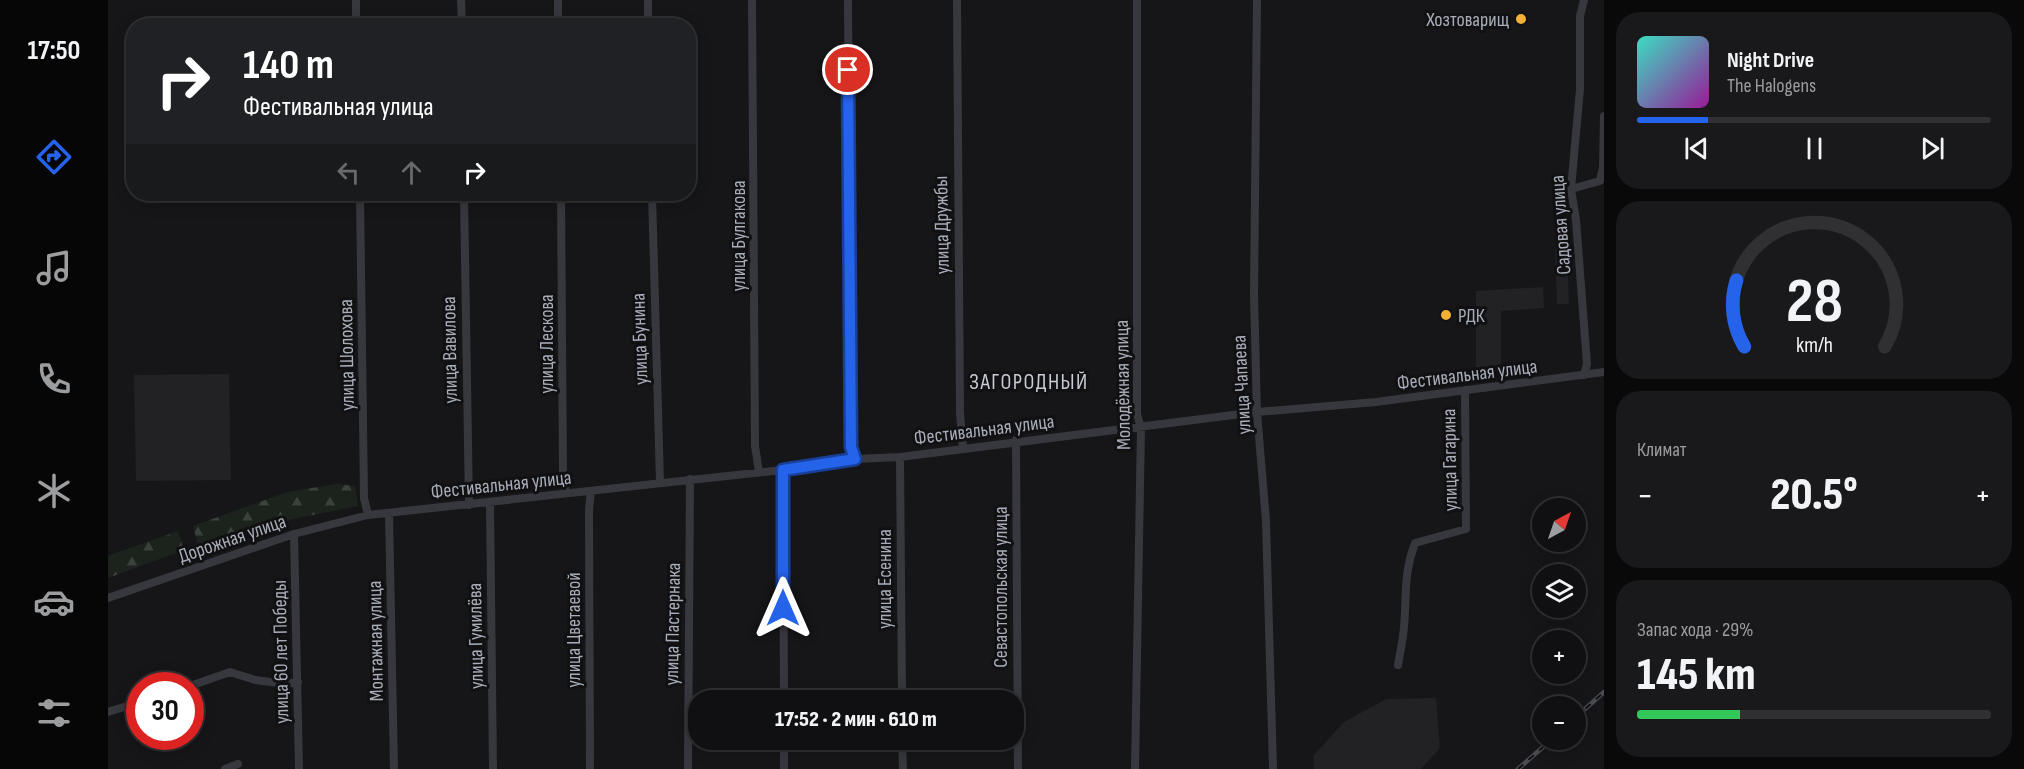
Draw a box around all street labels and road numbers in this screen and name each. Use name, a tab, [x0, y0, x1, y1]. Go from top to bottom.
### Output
street label: Садовая улица	[1546, 174, 1576, 275]
street label: улица Дружбы	[929, 176, 955, 274]
street label: улица Булгакова	[727, 180, 751, 292]
street label: улица Бунина	[626, 293, 654, 385]
street label: улица Лескова	[535, 294, 559, 394]
street label: улица Вавилова	[437, 296, 463, 404]
street label: улица Шолохова	[334, 299, 360, 411]
street label: Молодёжная улица	[1110, 320, 1136, 450]
street label: улица Чапаева	[1227, 335, 1257, 435]
street label: Фестивальная улица	[1396, 354, 1539, 396]
street label: улица Гагарина	[1437, 408, 1463, 512]
street label: Фестивальная улица	[913, 409, 1056, 451]
street label: Фестивальная улица	[430, 466, 573, 504]
street label: Севастопольская улица	[989, 506, 1013, 668]
street label: Дорожная улица	[175, 509, 289, 569]
street label: улица Есенина	[873, 529, 897, 629]
street label: улица Пастернака	[660, 562, 686, 686]
street label: улица Цветаевой	[562, 572, 586, 688]
street label: улица 60 лет Победы	[268, 580, 294, 724]
street label: Монтажная улица	[363, 580, 389, 701]
street label: улица Гумилёва	[463, 583, 489, 689]

